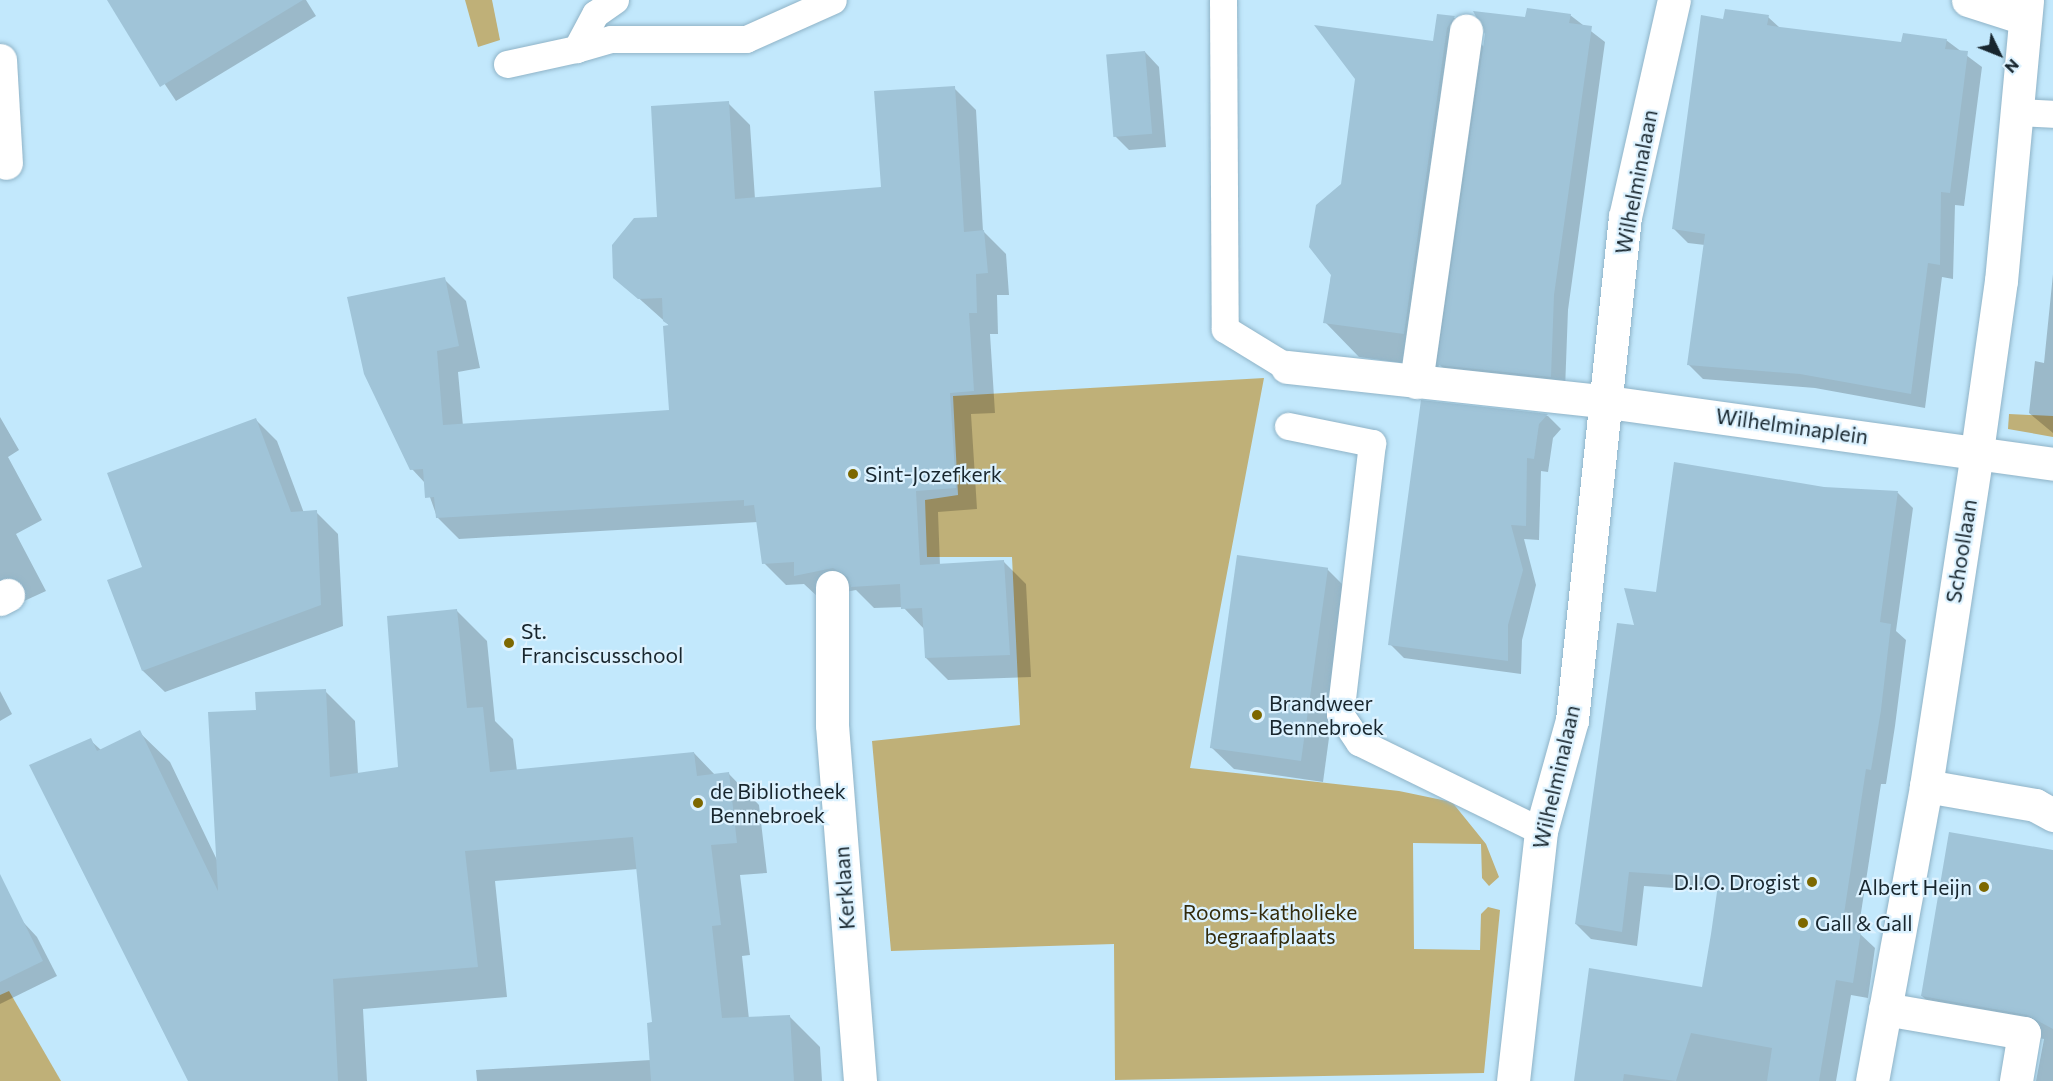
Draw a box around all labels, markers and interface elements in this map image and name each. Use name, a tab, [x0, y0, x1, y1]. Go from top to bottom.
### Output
north arrow	[1969, 24, 2029, 84]
text: N	[2001, 56, 2024, 77]
street label: Wilhelminalaan	[1610, 108, 1662, 256]
street label: Wilhelminaplein	[1714, 403, 1870, 449]
place label: Sint-Jozefkerk	[865, 461, 1002, 487]
marker: Sint-Jozefkerk	[846, 467, 860, 481]
street label: Schoollaan	[1940, 497, 1982, 605]
place label: St. Franciscusschool	[521, 618, 683, 668]
marker: St. Franciscusschool	[502, 636, 516, 650]
place label: Brandweer Bennebroek	[1269, 690, 1384, 740]
street label: Wilhelminalaan	[1527, 703, 1585, 851]
marker: Brandweer Bennebroek	[1250, 708, 1264, 722]
place label: de Bibliotheek Bennebroek	[710, 778, 846, 828]
marker: de Bibliotheek Bennebroek	[691, 796, 705, 810]
street label: Kerklaan	[829, 845, 859, 931]
place label: D.I.O. Drogist	[1673, 869, 1800, 895]
place label: Albert Heijn	[1858, 874, 1972, 900]
marker: D.I.O. Drogist	[1805, 875, 1819, 889]
marker: Albert Heijn	[1977, 880, 1991, 894]
park label: Rooms-katholieke begraafplaats	[1183, 899, 1357, 949]
place label: Gall & Gall	[1815, 910, 1913, 936]
marker: Gall & Gall	[1796, 916, 1810, 930]

